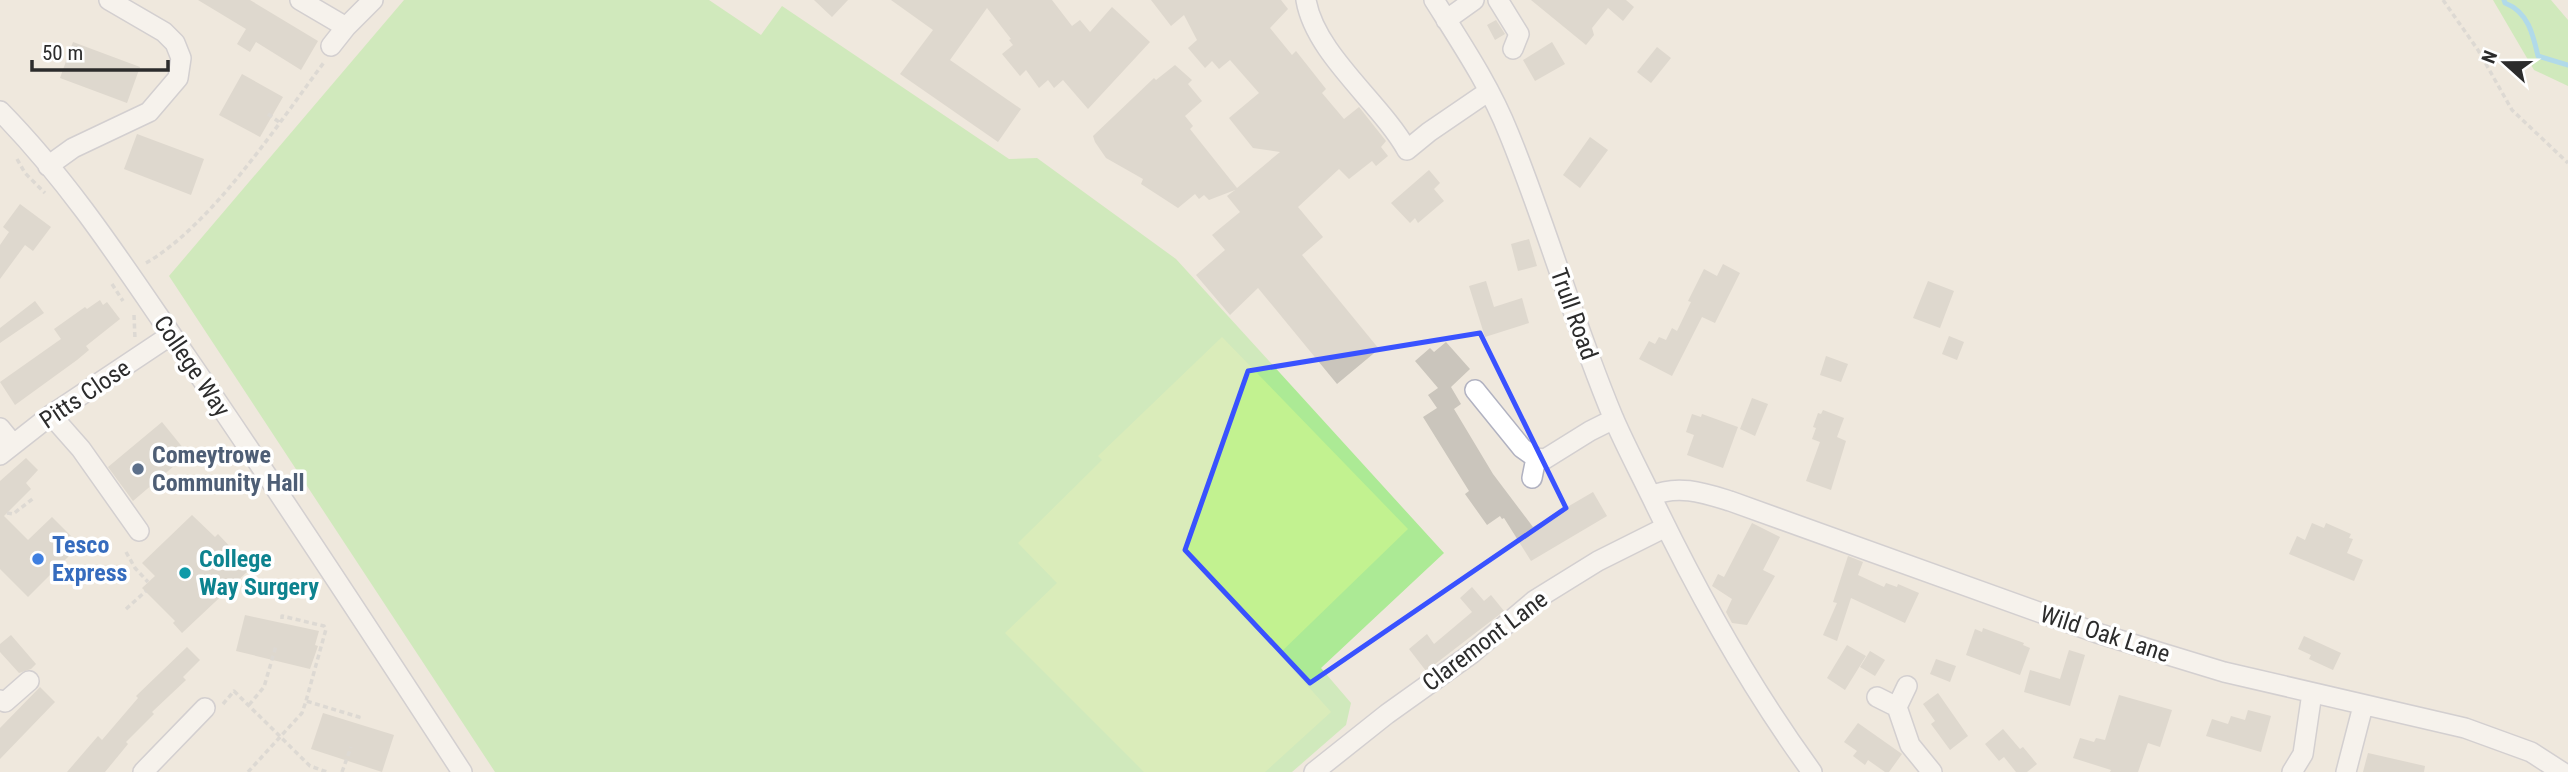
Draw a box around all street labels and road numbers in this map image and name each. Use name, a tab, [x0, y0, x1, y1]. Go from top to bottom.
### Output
street label: Trull Road	[1545, 264, 1603, 364]
street label: College Way	[148, 310, 236, 422]
street label: Pitts Close	[35, 354, 135, 434]
street label: Claremont Lane	[1417, 585, 1553, 697]
street label: Wild Oak Lane	[2037, 600, 2173, 668]

